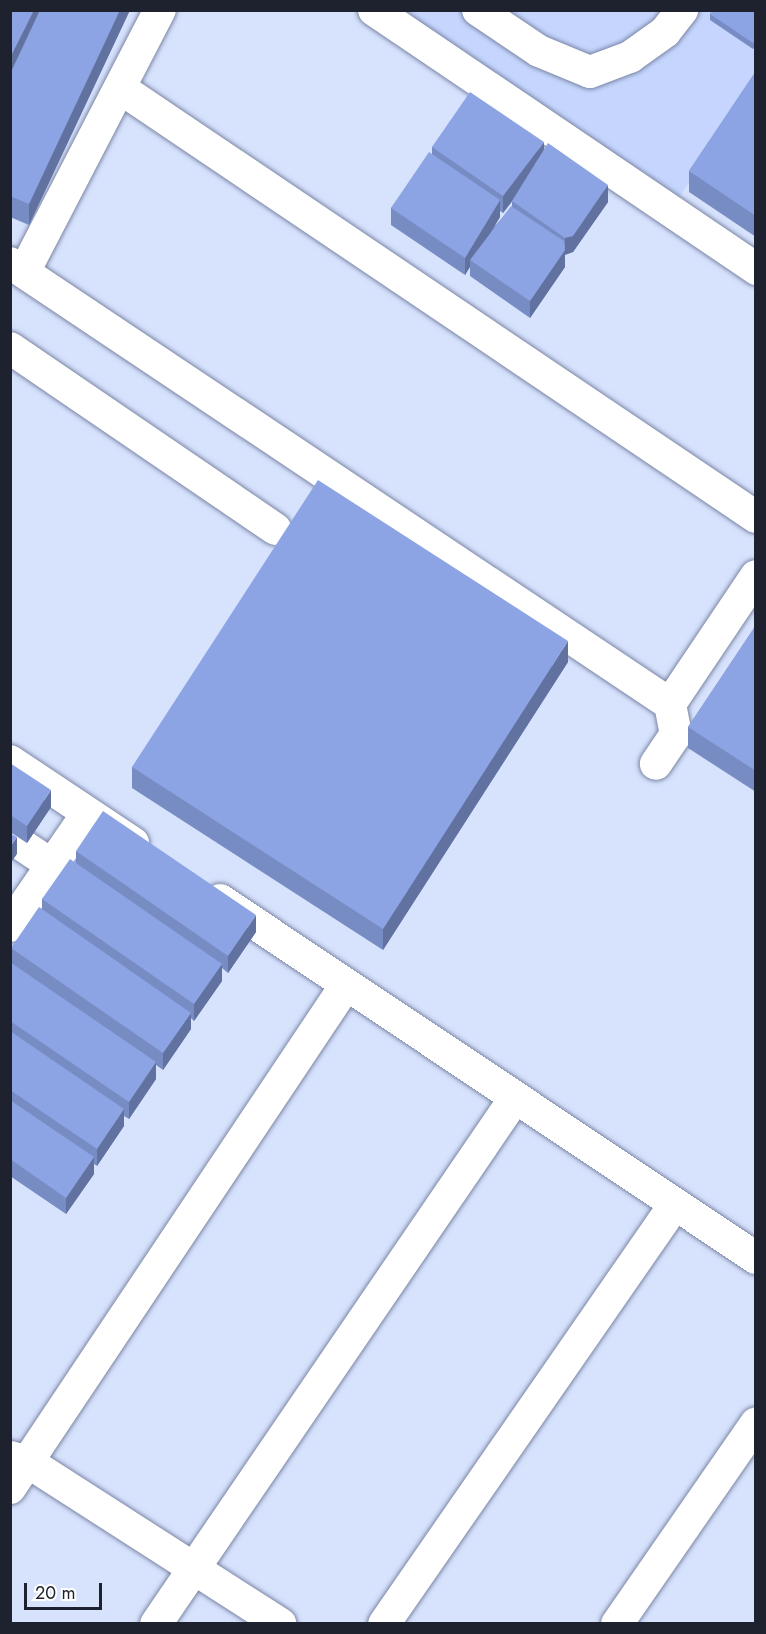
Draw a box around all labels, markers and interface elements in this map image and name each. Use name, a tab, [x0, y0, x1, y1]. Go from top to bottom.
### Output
scale bar	[27, 1571, 105, 1609]
text: 20 m	[35, 1580, 75, 1606]

